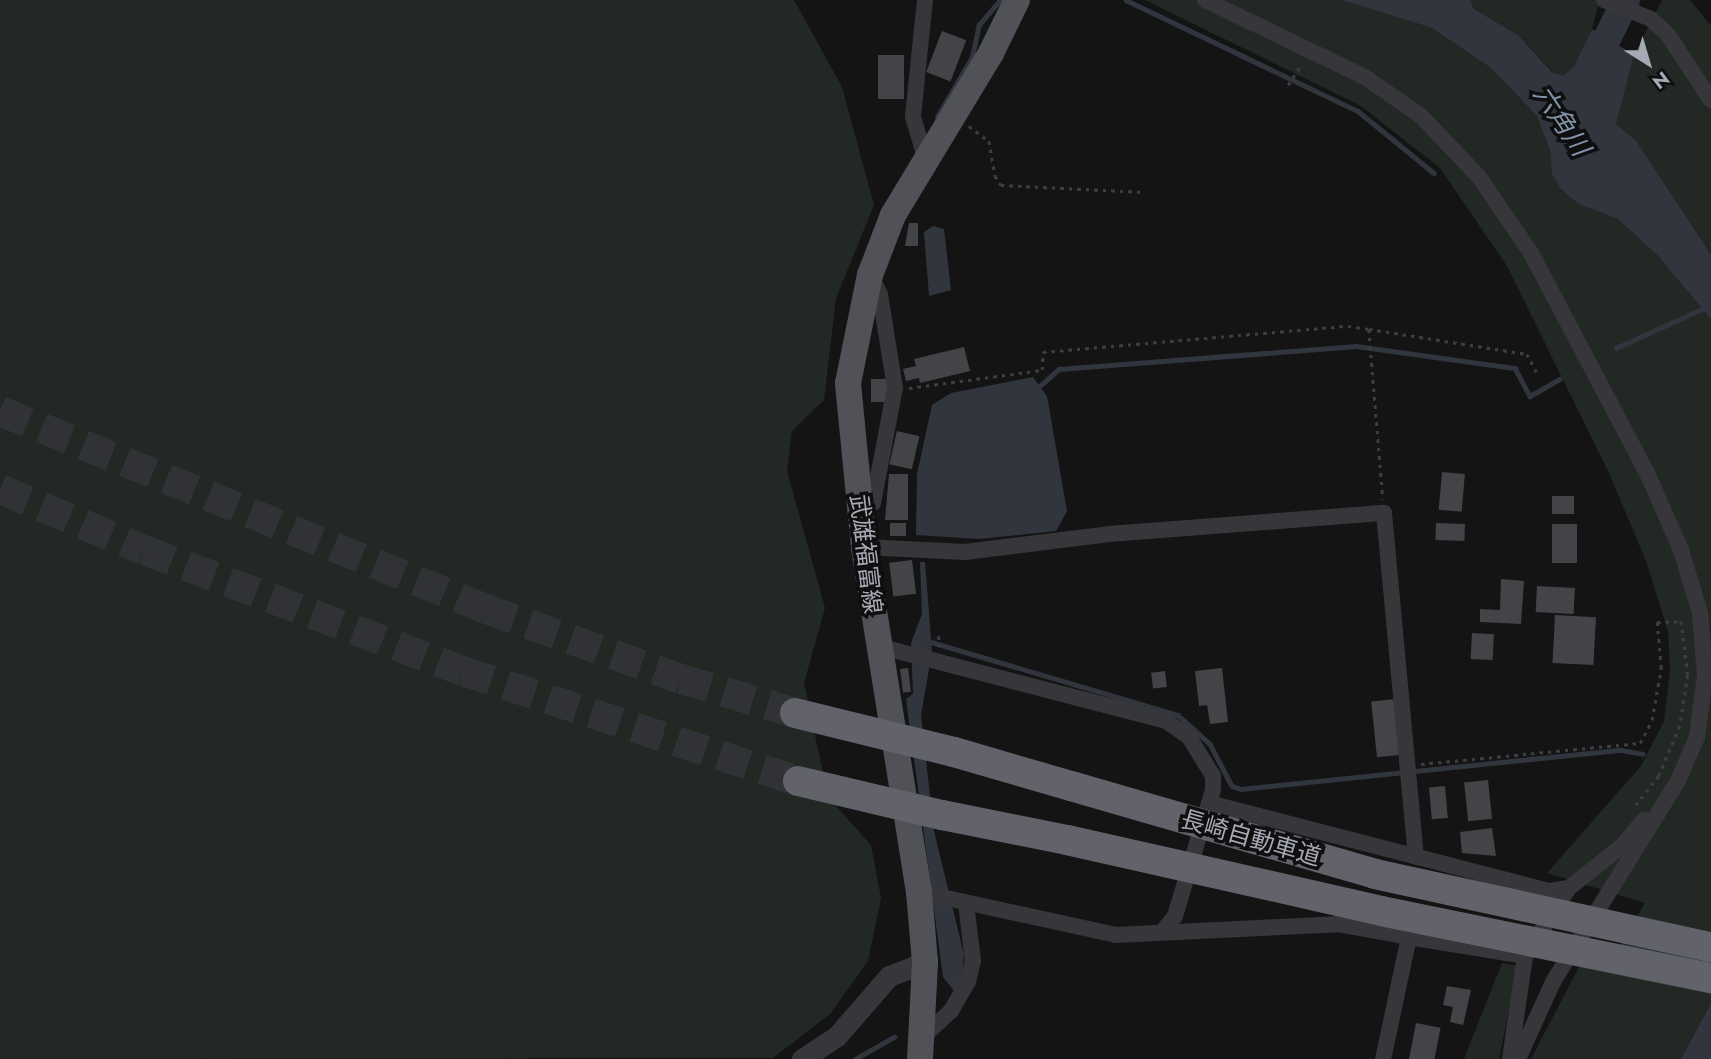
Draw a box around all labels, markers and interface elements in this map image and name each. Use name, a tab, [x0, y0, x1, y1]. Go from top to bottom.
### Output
north arrow	[1613, 28, 1683, 98]
text: N	[1647, 65, 1675, 95]
water label: 六角川	[1526, 80, 1596, 162]
street label: 武雄福富線	[844, 493, 888, 615]
street label: 長崎自動車道	[1178, 804, 1324, 872]

